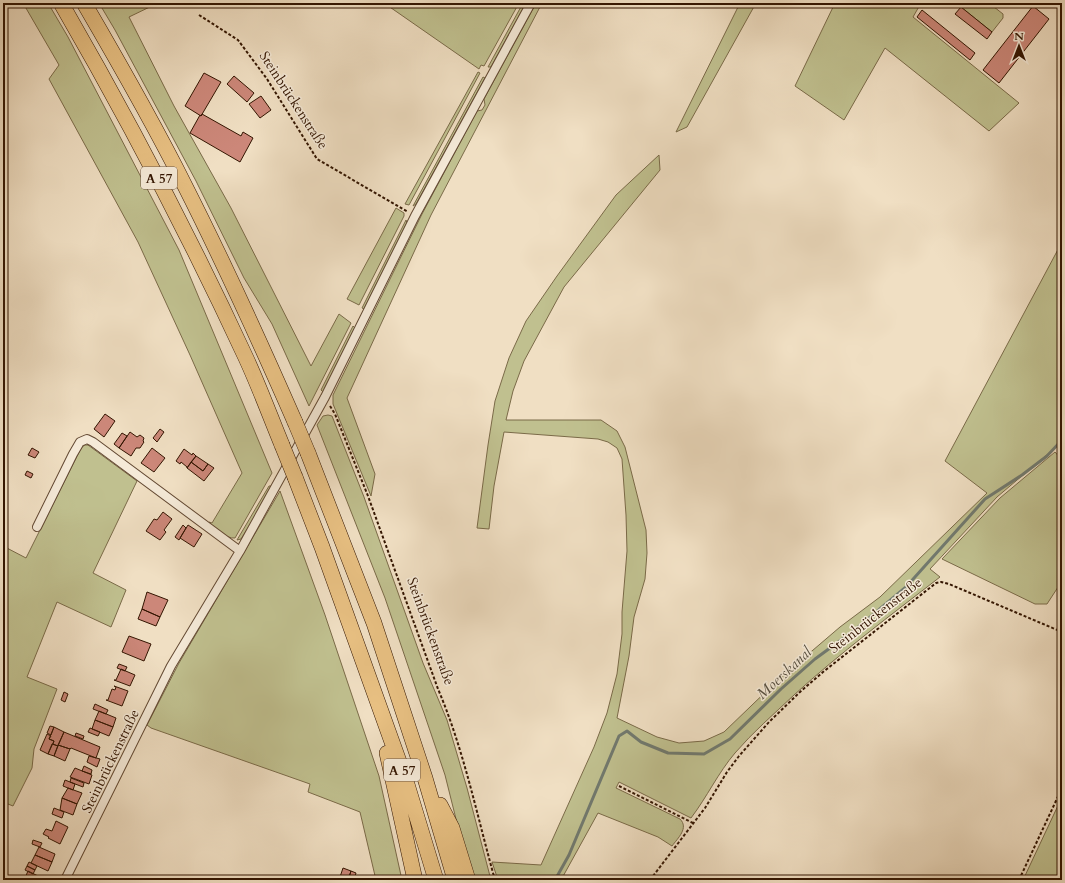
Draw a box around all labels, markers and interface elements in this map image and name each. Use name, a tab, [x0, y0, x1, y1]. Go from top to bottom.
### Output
north arrow	[999, 26, 1039, 66]
text: N	[1014, 29, 1024, 44]
street label: Steinbrückenstraße	[255, 48, 332, 153]
road number: A 57	[141, 167, 177, 189]
street label: Steinbrückenstraße	[825, 573, 926, 658]
street label: Steinbrückenstraße	[402, 575, 459, 688]
water label: Moerskanal	[752, 642, 817, 704]
street label: Steinbrückenstraße	[77, 706, 144, 816]
road number: A 57	[384, 759, 420, 781]

